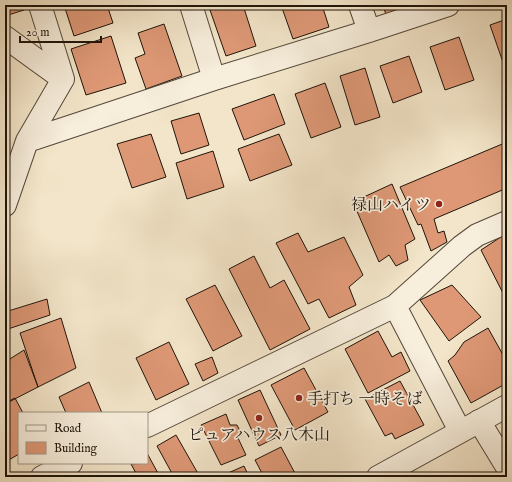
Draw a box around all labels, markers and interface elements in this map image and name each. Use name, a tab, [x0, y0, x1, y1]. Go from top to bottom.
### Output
scale bar	[20, 18, 101, 44]
text: 20 m	[26, 25, 49, 40]
place label: 禄山ハイツ	[351, 196, 431, 216]
marker: 禄山ハイツ	[434, 199, 444, 209]
place label: 手打ち 一時そば	[307, 390, 423, 410]
marker: 手打ち 一時そば	[294, 393, 304, 403]
legend	[18, 412, 148, 464]
marker: ピュアハウス八木山	[254, 413, 264, 423]
text: Road	[54, 421, 82, 436]
place label: ピュアハウス八木山	[188, 426, 330, 446]
text: Building	[54, 441, 98, 456]

